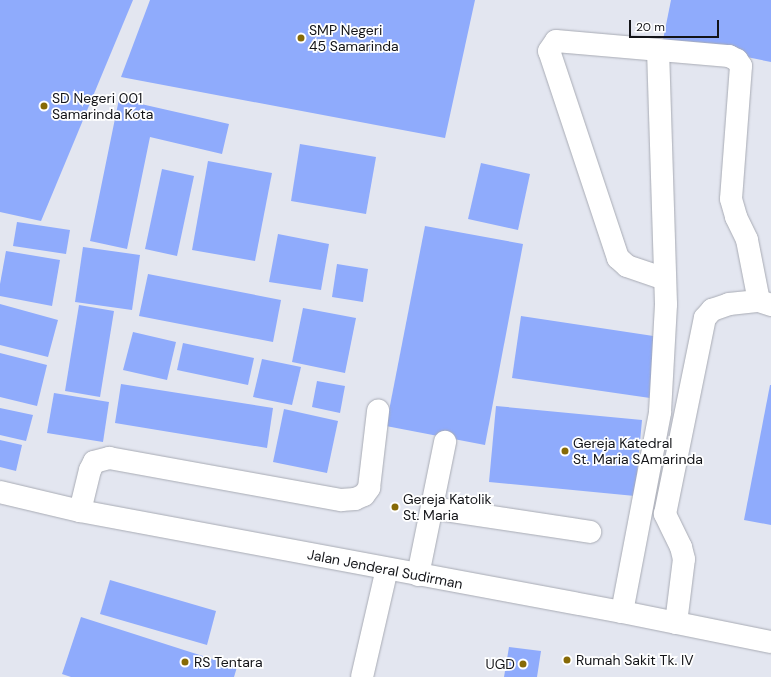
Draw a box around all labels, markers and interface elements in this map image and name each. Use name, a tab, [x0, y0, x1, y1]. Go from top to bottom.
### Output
scale bar	[631, 12, 721, 38]
text: 20 m	[636, 19, 665, 35]
place label: SMP Negeri 45 Samarinda	[309, 22, 399, 54]
marker: SMP Negeri 45 Samarinda	[296, 33, 306, 43]
place label: SD Negeri 001 Samarinda Kota	[52, 90, 153, 122]
marker: SD Negeri 001 Samarinda Kota	[39, 101, 49, 111]
place label: Gereja Katedral St. Maria SAmarinda	[573, 435, 703, 468]
marker: Gereja Katedral St. Maria SAmarinda	[560, 446, 570, 456]
place label: Gereja Katolik St. Maria	[403, 491, 492, 524]
marker: Gereja Katolik St. Maria	[390, 502, 400, 512]
street label: Jalan Jenderal Sudirman	[306, 546, 464, 592]
place label: Rumah Sakit Tk. IV	[576, 652, 694, 668]
place label: RS Tentara	[194, 654, 263, 670]
marker: Rumah Sakit Tk. IV	[561, 654, 573, 666]
marker: RS Tentara	[179, 656, 191, 668]
place label: UGD	[486, 656, 515, 672]
marker: UGD	[518, 659, 528, 669]

